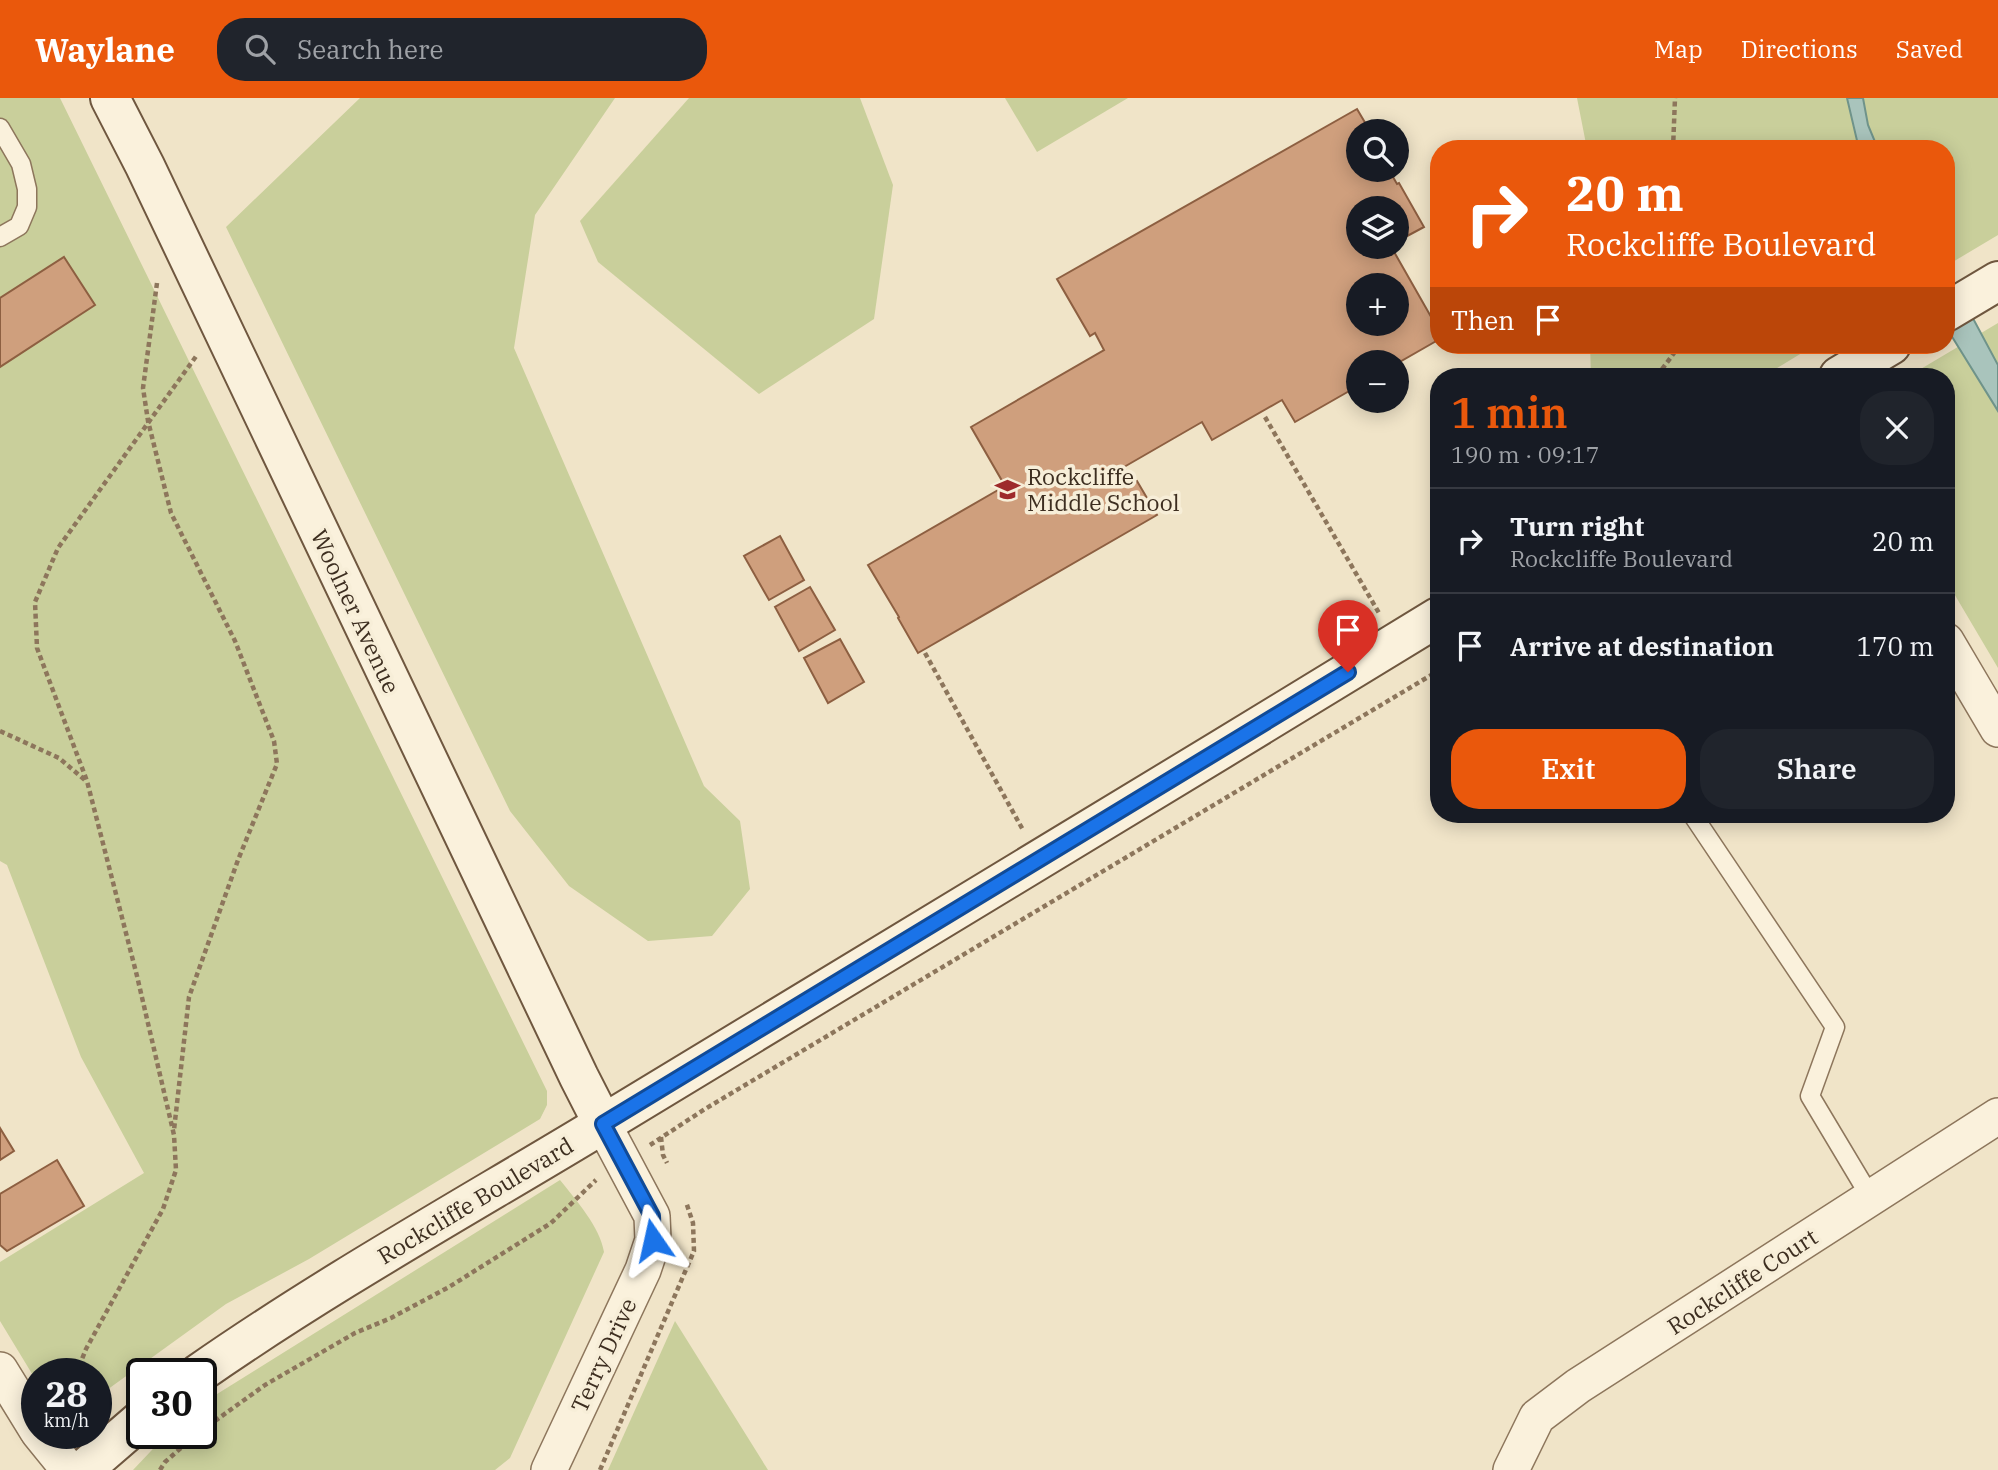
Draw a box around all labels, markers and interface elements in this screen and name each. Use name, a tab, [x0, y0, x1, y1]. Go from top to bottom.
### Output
search box	[217, 18, 707, 81]
text: Waylane	[35, 28, 175, 71]
icon: search	[241, 30, 279, 68]
text: Search here	[297, 32, 443, 66]
text: Map	[1654, 33, 1703, 65]
text: Directions	[1741, 33, 1858, 65]
text: Saved	[1896, 33, 1963, 65]
map controls	[1346, 119, 1409, 413]
button: search	[1346, 119, 1409, 182]
text: 20 m	[1566, 161, 1684, 224]
icon: right	[1451, 168, 1542, 259]
button: layers	[1346, 196, 1409, 259]
text: Rockcliffe Boulevard	[1566, 223, 1876, 265]
button: +	[1346, 273, 1409, 336]
icon: arrive	[1529, 301, 1567, 339]
text: Then	[1451, 303, 1515, 337]
button: −	[1346, 350, 1409, 413]
text: 1 min	[1451, 385, 1568, 440]
button: close	[1860, 391, 1934, 465]
text: 190 m · 09:17	[1451, 439, 1600, 469]
place label: Rockcliffe Middle School	[1027, 461, 1180, 517]
school or university icon: Rockcliffe Middle School	[993, 475, 1021, 503]
text: Turn right	[1510, 509, 1644, 543]
icon: right	[1451, 522, 1489, 560]
street label: Woolner Avenue	[305, 524, 407, 698]
text: 20 m	[1872, 524, 1934, 558]
text: Rockcliffe Boulevard	[1510, 543, 1733, 573]
pin	[1318, 600, 1378, 672]
icon: arrive	[1329, 611, 1367, 649]
icon: arrive	[1451, 627, 1489, 665]
text: Arrive at destination	[1510, 629, 1774, 663]
text: 170 m	[1856, 629, 1934, 663]
button: Exit	[1451, 729, 1686, 809]
button: Share	[1700, 729, 1934, 809]
street label: Rockcliffe Boulevard	[372, 1130, 578, 1270]
position arrow	[616, 1203, 690, 1277]
street label: Rockcliffe Court	[1661, 1221, 1823, 1341]
street label: Terry Drive	[563, 1293, 643, 1417]
speed limit sign: 30	[126, 1358, 217, 1449]
text: 28	[45, 1371, 88, 1417]
text: km/h	[44, 1409, 89, 1432]

